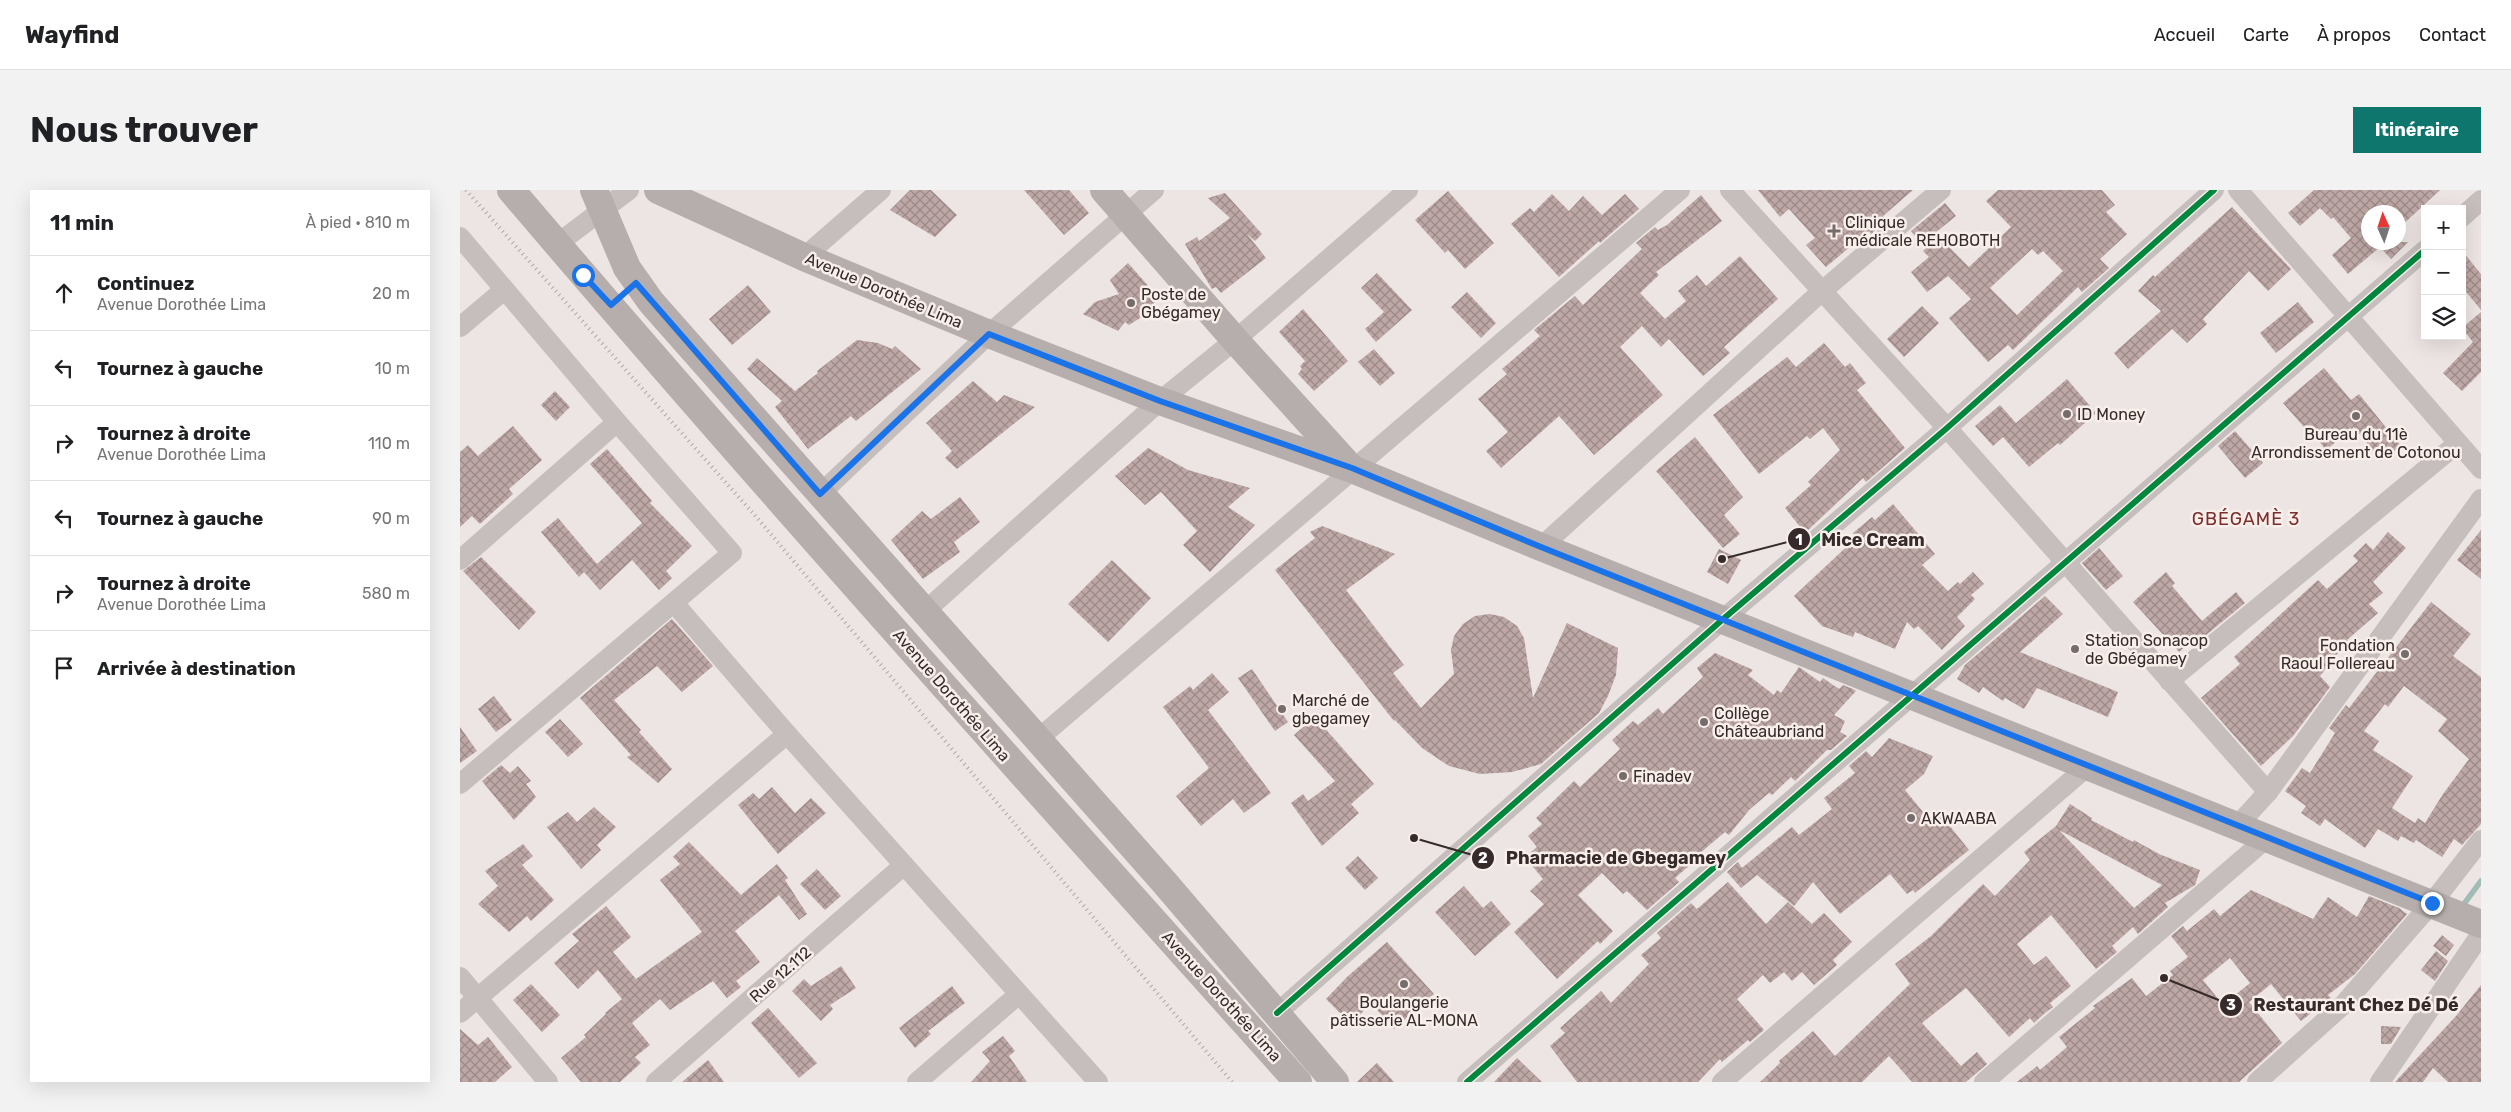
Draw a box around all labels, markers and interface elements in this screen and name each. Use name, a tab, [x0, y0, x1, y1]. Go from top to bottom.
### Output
text: Wayfind	[25, 21, 119, 49]
text: Accueil	[2154, 24, 2215, 46]
text: Carte	[2243, 24, 2289, 46]
text: À propos	[2317, 24, 2391, 46]
text: Contact	[2419, 24, 2486, 46]
button: Itinéraire	[2353, 107, 2481, 153]
text: Nous trouver	[30, 109, 258, 151]
north arrow	[2361, 205, 2406, 250]
map controls	[2421, 205, 2466, 340]
button: +	[2421, 205, 2466, 250]
text: 11 min	[50, 210, 114, 235]
text: À pied · 810 m	[305, 213, 410, 232]
place label: Clinique médicale REHOBOTH	[1845, 213, 2000, 250]
marker: Clinique médicale REHOBOTH	[1827, 224, 1841, 238]
street label: Avenue Dorothée Lima	[802, 249, 965, 332]
button: −	[2421, 250, 2466, 295]
route start	[572, 264, 595, 287]
text: Continuez	[97, 272, 195, 295]
icon: ahead	[50, 279, 78, 307]
text: 20 m	[372, 284, 410, 303]
place label: Poste de Gbégamey	[1141, 285, 1221, 322]
text: Avenue Dorothée Lima	[97, 295, 266, 314]
button: layers	[2421, 295, 2466, 340]
marker: Poste de Gbégamey	[1125, 297, 1137, 309]
icon: left	[50, 354, 78, 382]
text: Tournez à gauche	[97, 357, 263, 380]
text: 10 m	[375, 359, 410, 378]
place label: ID Money	[2077, 405, 2146, 424]
marker: ID Money	[2061, 408, 2073, 420]
marker: Bureau du 11è Arrondissement de Cotonou	[2350, 410, 2362, 422]
text: Tournez à droite	[97, 422, 251, 445]
place label: Bureau du 11è Arrondissement de Cotonou	[2251, 425, 2461, 462]
icon: right	[50, 429, 78, 457]
text: 110 m	[368, 434, 410, 453]
text: Avenue Dorothée Lima	[97, 445, 266, 464]
icon: left	[50, 504, 78, 532]
text: Tournez à gauche	[97, 507, 263, 530]
district label: GBÉGAMÈ 3	[2192, 508, 2300, 530]
text: 90 m	[372, 509, 410, 528]
callout: Mice Cream	[1786, 523, 1935, 556]
text: Mice Cream	[1821, 529, 1925, 551]
text: 1	[1795, 531, 1803, 549]
text: Tournez à droite	[97, 572, 251, 595]
icon: right	[50, 579, 78, 607]
text: 580 m	[362, 584, 410, 603]
text: Avenue Dorothée Lima	[97, 595, 266, 614]
street label: Avenue Dorothée Lima	[889, 625, 1014, 765]
place label: Station Sonacop de Gbégamey	[2085, 631, 2208, 668]
place label: Fondation Raoul Follereau	[2281, 636, 2395, 673]
marker: Station Sonacop de Gbégamey	[2069, 643, 2081, 655]
marker: Fondation Raoul Follereau	[2399, 648, 2411, 660]
icon: arrive	[50, 654, 78, 682]
text: Arrivée à destination	[97, 657, 296, 680]
place label: Marché de gbegamey	[1292, 691, 1370, 728]
marker: Marché de gbegamey	[1276, 703, 1288, 715]
place label: Collège Châteaubriand	[1714, 704, 1824, 741]
marker: Collège Châteaubriand	[1698, 716, 1710, 728]
place label: Finadev	[1633, 767, 1692, 786]
marker: Finadev	[1617, 770, 1629, 782]
place label: AKWAABA	[1921, 809, 1997, 828]
marker: AKWAABA	[1905, 812, 1917, 824]
callout: Pharmacie de Gbegamey	[1471, 841, 1736, 874]
text: Pharmacie de Gbegamey	[1506, 847, 1727, 869]
text: 2	[1478, 849, 1488, 867]
route end	[2421, 892, 2444, 915]
street label: Avenue Dorothée Lima	[1158, 927, 1285, 1065]
street label: Rue 12.112	[746, 943, 815, 1006]
marker: Boulangerie pâtisserie AL-MONA	[1398, 978, 1410, 990]
callout: Restaurant Chez Dé Dé	[2219, 988, 2469, 1021]
place label: Boulangerie pâtisserie AL-MONA	[1330, 993, 1478, 1030]
text: Restaurant Chez Dé Dé	[2253, 994, 2459, 1016]
text: 3	[2226, 996, 2236, 1014]

